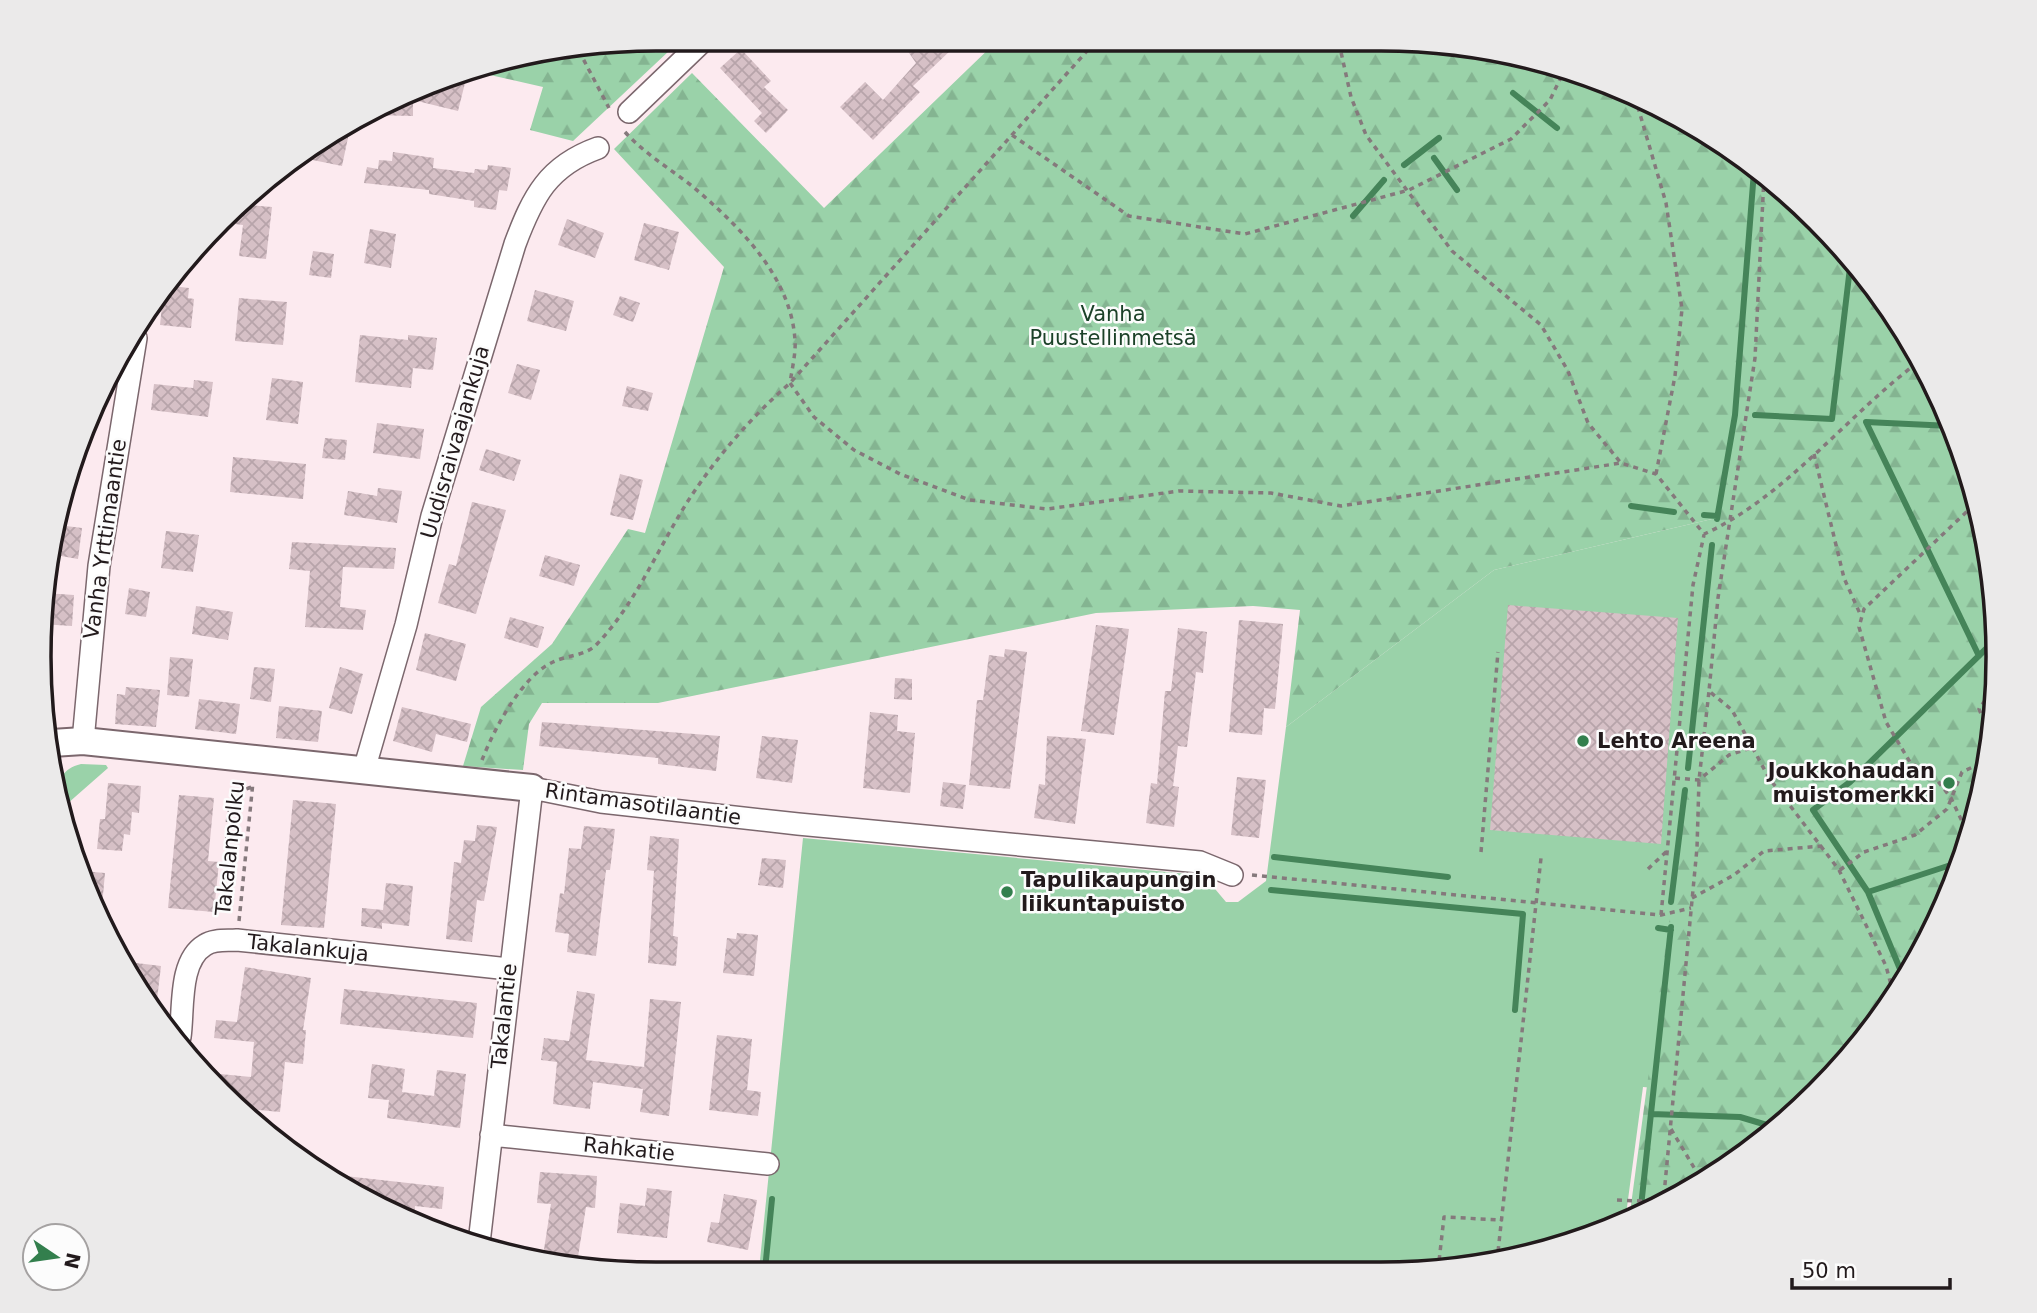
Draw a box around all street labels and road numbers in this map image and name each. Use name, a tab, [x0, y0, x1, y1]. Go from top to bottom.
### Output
street label: Uudisraivaajankuja	[416, 343, 494, 541]
street label: Vanha Yrttimaantie	[79, 437, 131, 641]
street label: Rintamasotilaantie	[543, 778, 743, 830]
street label: Takalanpolku	[211, 779, 249, 918]
street label: Takalankuja	[245, 930, 370, 966]
street label: Takalantie	[486, 962, 521, 1071]
street label: Rahkatie	[582, 1132, 676, 1166]

